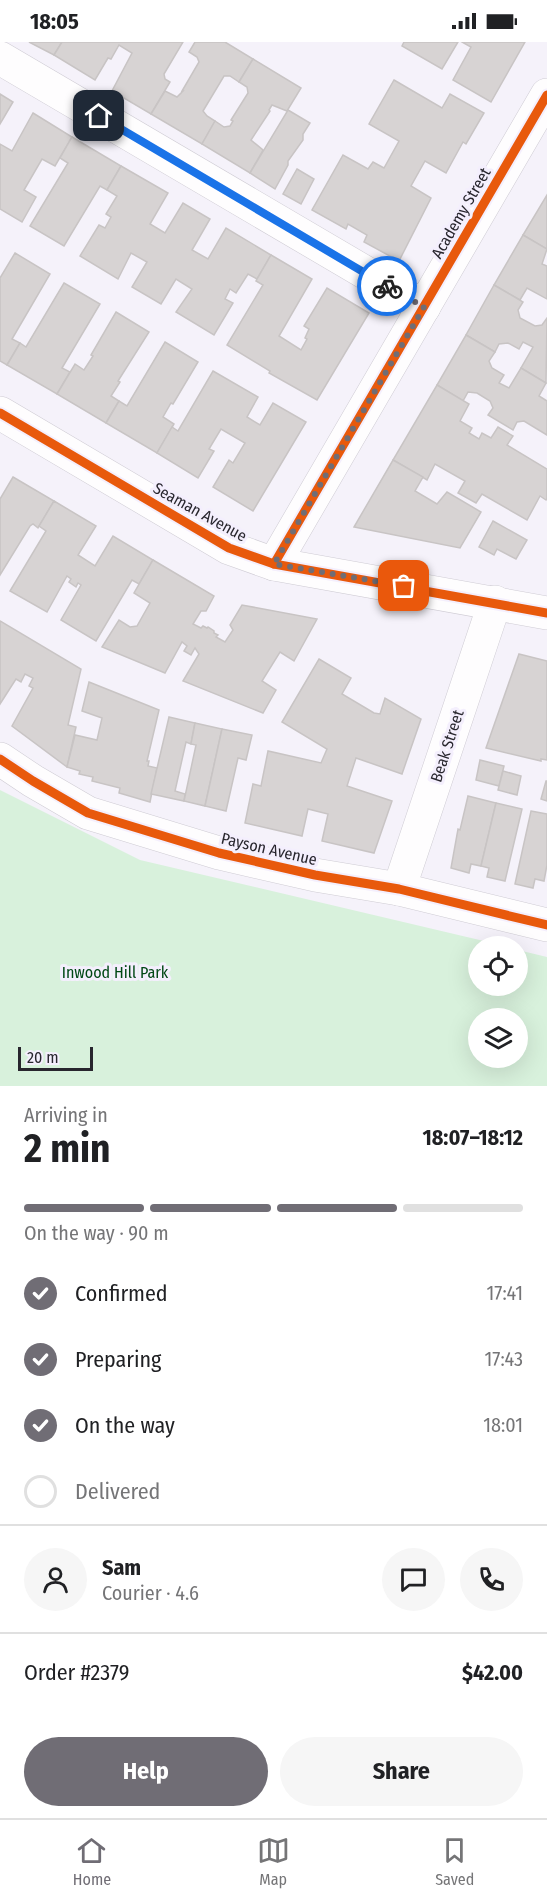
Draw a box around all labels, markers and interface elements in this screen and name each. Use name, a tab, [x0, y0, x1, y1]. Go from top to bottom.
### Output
text: 18:05	[30, 8, 79, 35]
pin	[73, 90, 124, 141]
icon: home	[82, 99, 115, 132]
street label: Academy Street	[427, 163, 495, 262]
courier	[357, 256, 417, 316]
icon: bike	[371, 270, 404, 303]
street label: Seaman Avenue	[150, 478, 250, 546]
pin	[378, 560, 429, 611]
icon: bag	[387, 569, 420, 602]
street label: Beak Street	[426, 707, 468, 785]
street label: Payson Avenue	[219, 829, 319, 869]
map controls	[468, 936, 528, 1068]
button: locate	[468, 936, 528, 996]
park label: Inwood Hill Park	[62, 963, 169, 982]
button: layers	[468, 1008, 528, 1068]
scale bar	[18, 1044, 93, 1072]
text: 20 m	[27, 1048, 58, 1067]
text: Arriving in	[24, 1103, 108, 1127]
text: 18:07–18:12	[422, 1124, 523, 1151]
text: 2 min	[24, 1126, 110, 1172]
text: On the way · 90 m	[24, 1221, 169, 1245]
icon: check	[24, 1277, 57, 1310]
text: Confirmed	[75, 1280, 168, 1307]
text: 17:41	[487, 1281, 523, 1305]
icon: check	[24, 1343, 57, 1376]
text: Preparing	[75, 1346, 161, 1373]
text: 17:43	[485, 1347, 523, 1371]
icon: check	[24, 1409, 57, 1442]
text: On the way	[75, 1412, 175, 1439]
text: 18:01	[483, 1413, 523, 1437]
text: Delivered	[75, 1478, 160, 1505]
button: person	[24, 1548, 87, 1611]
button: chat	[382, 1548, 445, 1611]
button: phone	[460, 1548, 523, 1611]
text: Sam	[102, 1554, 141, 1581]
text: Courier · 4.6	[102, 1581, 199, 1605]
text: Order #2379	[24, 1659, 129, 1686]
text: $42.00	[462, 1659, 523, 1686]
button: Help	[24, 1737, 268, 1806]
button: Share	[280, 1737, 523, 1806]
tab: Home	[73, 1834, 111, 1889]
tab: Map	[257, 1834, 290, 1889]
tab: Saved	[435, 1834, 474, 1889]

